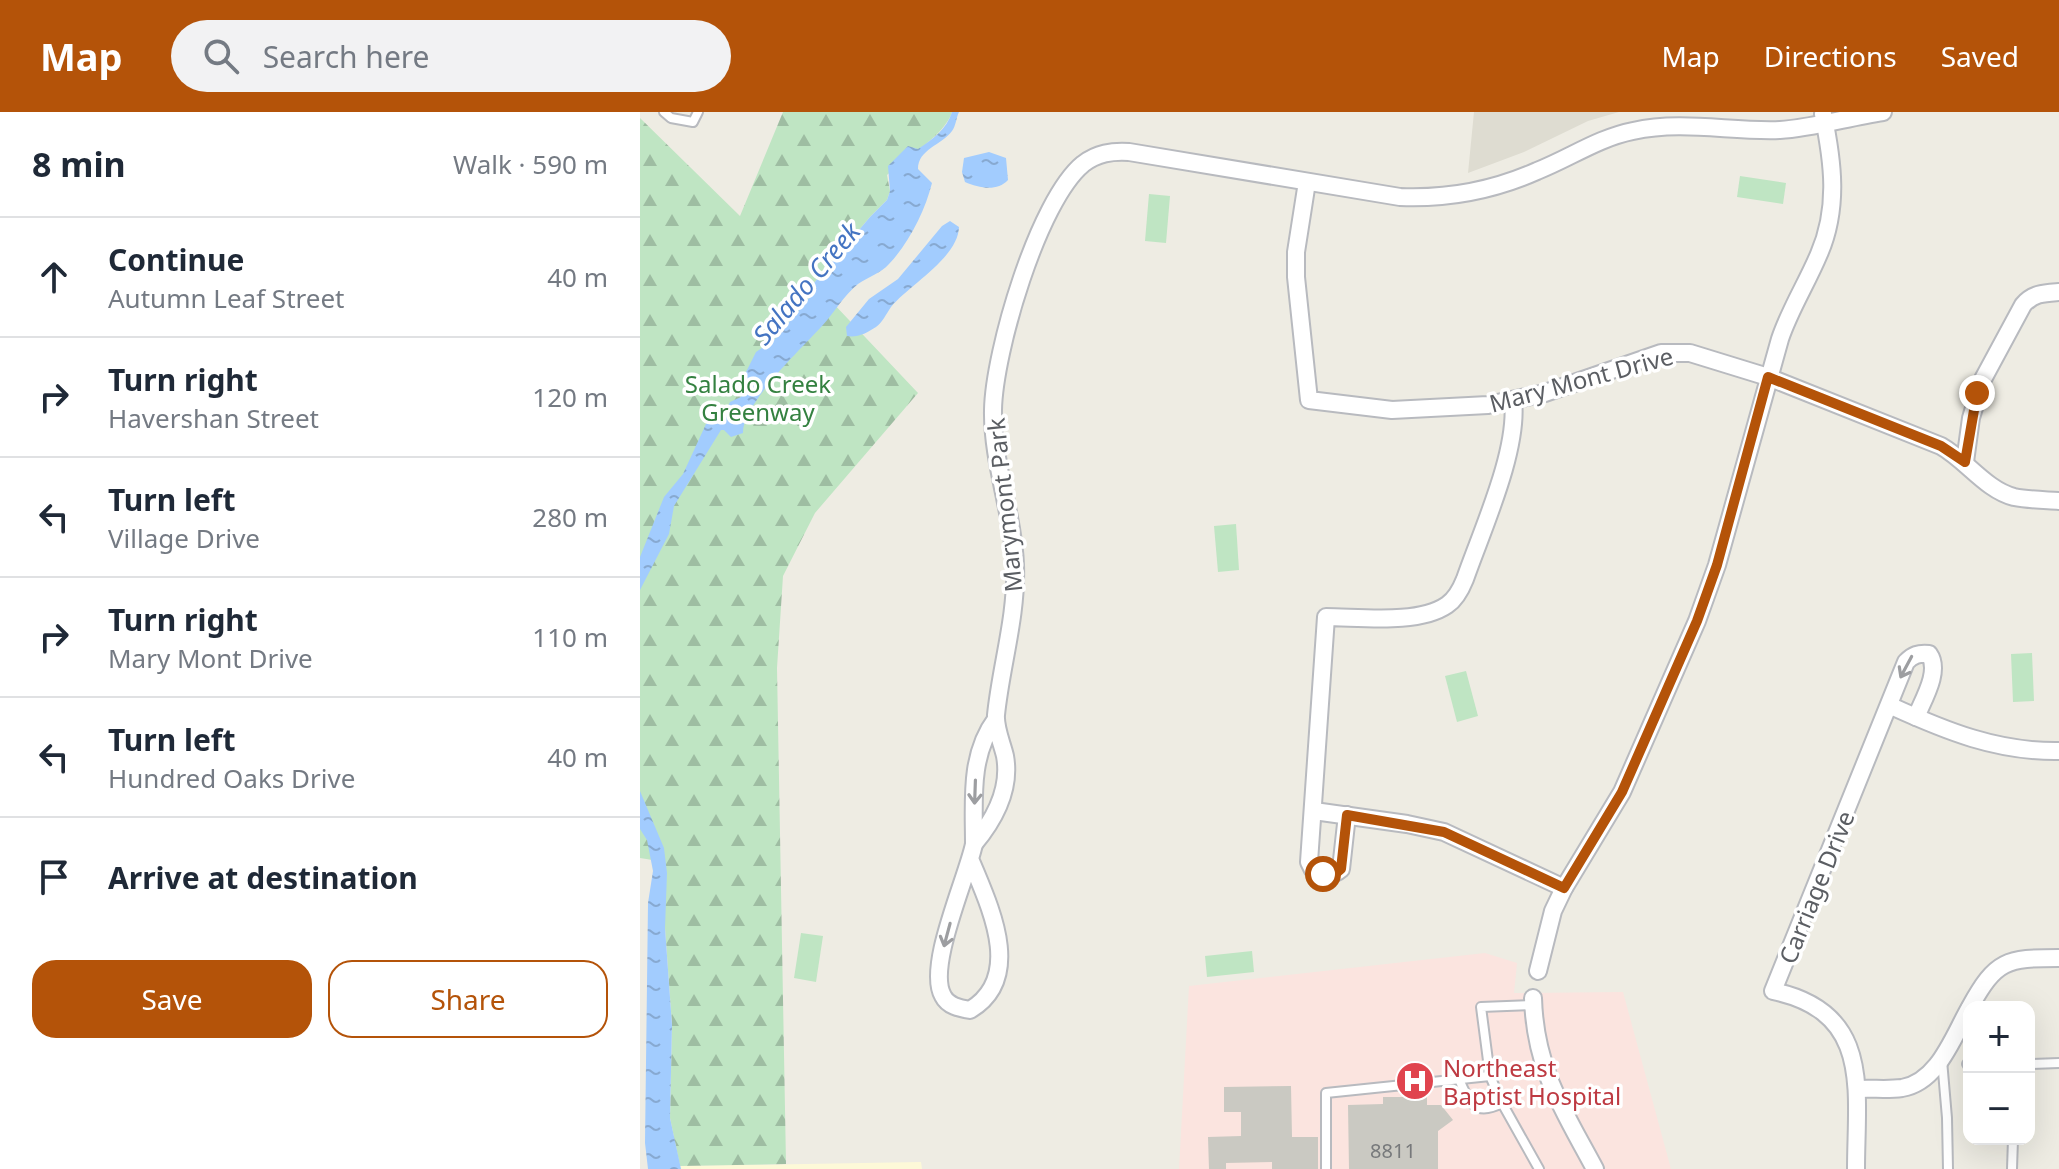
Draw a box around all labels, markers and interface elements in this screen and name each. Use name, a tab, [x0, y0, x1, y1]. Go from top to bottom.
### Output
search box	[171, 20, 731, 92]
text: Map	[40, 30, 123, 82]
icon: search	[199, 34, 243, 78]
text: Search here	[263, 36, 430, 77]
text: Map	[1661, 37, 1720, 75]
text: Directions	[1764, 37, 1897, 75]
text: Saved	[1941, 37, 2019, 75]
text: 8 min	[32, 141, 126, 187]
text: Walk · 590 m	[453, 146, 608, 182]
water label: Salado Creek	[744, 213, 869, 352]
text: Continue	[108, 239, 244, 280]
icon: ahead	[32, 255, 76, 299]
text: 40 m	[547, 259, 608, 295]
text: Autumn Leaf Street	[108, 280, 344, 316]
street label: Mary Mont Drive	[1485, 339, 1677, 419]
text: Turn right	[108, 359, 258, 400]
park label: Salado Creek Greenway	[685, 367, 831, 428]
icon: right	[32, 375, 76, 419]
route end	[1959, 375, 1995, 411]
text: 120 m	[532, 379, 608, 415]
text: Havershan Street	[108, 400, 319, 436]
street label: Marymont Park	[978, 416, 1030, 594]
text: Turn left	[108, 479, 236, 520]
icon: left	[32, 495, 76, 539]
text: 280 m	[532, 499, 608, 535]
text: Village Drive	[108, 520, 260, 556]
text: Turn right	[108, 599, 258, 640]
icon: right	[32, 615, 76, 659]
text: 110 m	[532, 619, 608, 655]
text: Mary Mont Drive	[108, 640, 313, 676]
one-way arrow	[1898, 655, 1914, 678]
text: Turn left	[108, 719, 236, 760]
icon: left	[32, 735, 76, 779]
text: 40 m	[547, 739, 608, 775]
text: Hundred Oaks Drive	[108, 760, 355, 796]
one-way arrow	[968, 778, 983, 805]
street label: Carriage Drive	[1770, 806, 1862, 968]
icon: arrive	[32, 855, 76, 899]
route start	[1305, 856, 1341, 892]
text: Arrive at destination	[108, 857, 418, 898]
one-way arrow	[939, 921, 954, 947]
button: Save	[32, 960, 312, 1038]
button: Share	[328, 960, 608, 1038]
map controls	[1963, 1001, 2035, 1145]
button: +	[1963, 1001, 2035, 1073]
place label: Northeast Baptist Hospital	[1443, 1051, 1621, 1112]
hospital icon: Northeast Baptist Hospital	[1394, 1060, 1436, 1102]
button: −	[1963, 1073, 2035, 1145]
house number: 8811	[1370, 1137, 1416, 1164]

